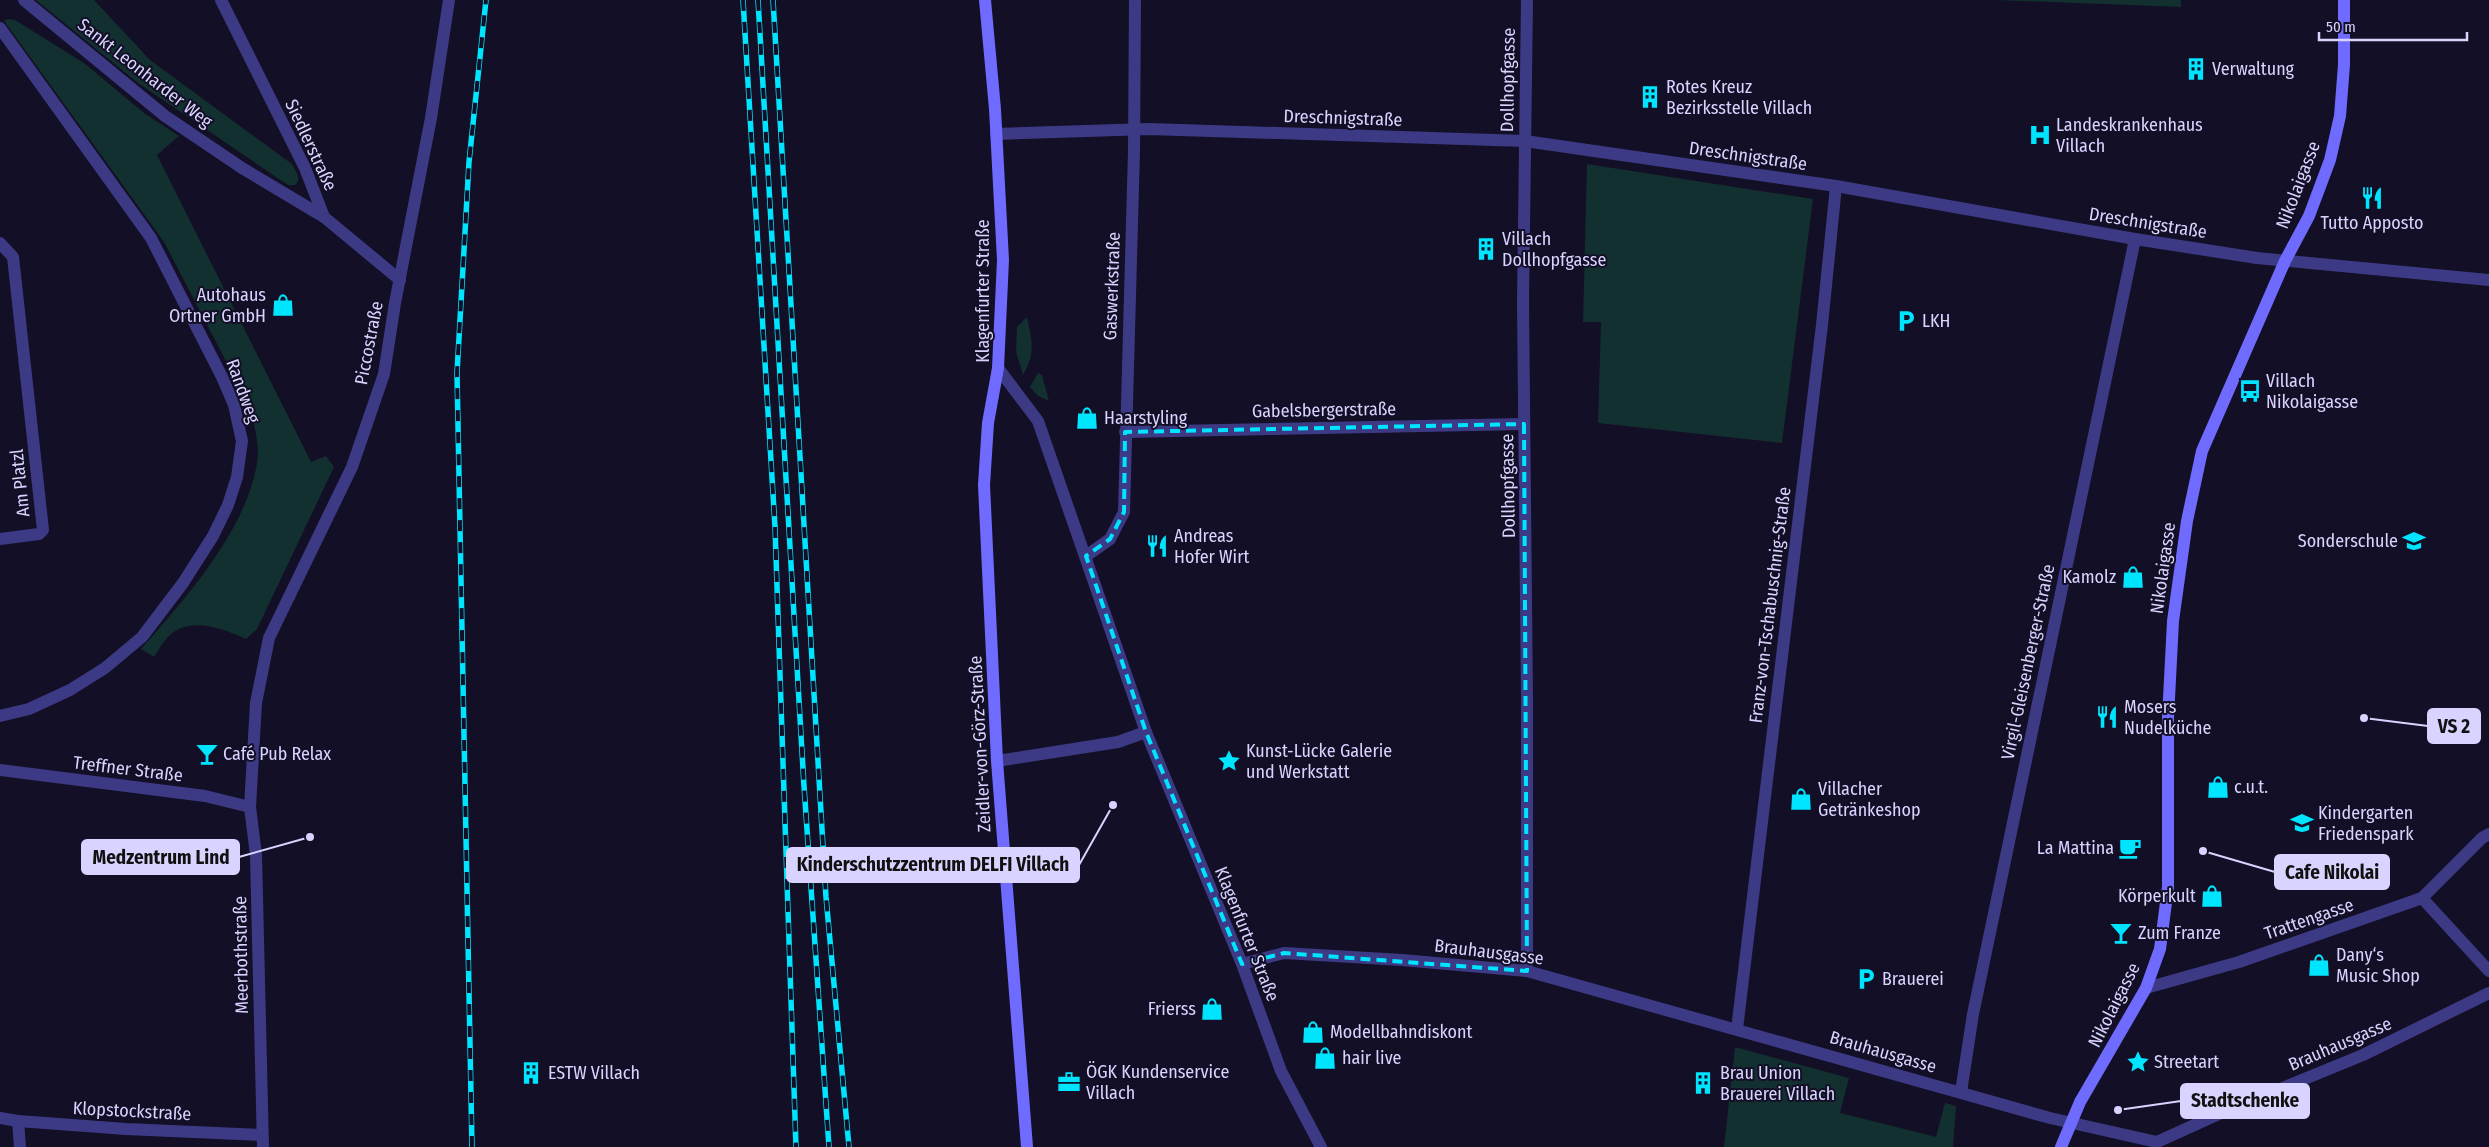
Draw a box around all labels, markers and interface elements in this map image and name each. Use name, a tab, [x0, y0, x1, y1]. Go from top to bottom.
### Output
scale bar	[2319, 10, 2466, 42]
street label: Sankt Leonharder Weg	[73, 14, 217, 133]
text: 50 m	[2326, 18, 2356, 36]
street label: Dollhopfgasse	[1496, 28, 1520, 132]
building icon: Verwaltung	[2183, 56, 2209, 82]
place label: Verwaltung	[2212, 58, 2295, 80]
place label: Rotes Kreuz Bezirksstelle Villach	[1666, 76, 1812, 119]
building icon: Rotes Kreuz Bezirksstelle Villach	[1637, 84, 1663, 110]
street label: Siedlerstraße	[280, 96, 342, 194]
street label: Dreschnigstraße	[1283, 105, 1403, 131]
place label: Landeskrankenhaus Villach	[2056, 114, 2203, 157]
hospital icon: Landeskrankenhaus Villach	[2027, 122, 2053, 148]
street label: Dreschnigstraße	[1688, 137, 1809, 175]
street label: Nikolaigasse	[2271, 138, 2325, 232]
restaurant icon: Tutto Apposto	[2359, 185, 2385, 211]
street label: Dreschnigstraße	[2088, 203, 2209, 243]
place label: Tutto Apposto	[2320, 212, 2424, 234]
street label: Klagenfurter Straße	[972, 219, 994, 363]
place label: Villach Dollhopfgasse	[1502, 228, 1606, 271]
street label: Gaswerkstraße	[1099, 231, 1125, 341]
building icon: Villach Dollhopfgasse	[1473, 236, 1499, 262]
place label: Autohaus Ortner GmbH	[169, 284, 266, 327]
shop icon: Autohaus Ortner GmbH	[270, 292, 296, 318]
street label: Piccostraße	[350, 299, 388, 387]
parking icon: LKH	[1893, 308, 1919, 334]
place label: LKH	[1922, 310, 1950, 332]
street label: Randweg	[221, 356, 265, 427]
place label: Villach Nikolaigasse	[2266, 370, 2358, 413]
bus stop icon: Villach Nikolaigasse	[2237, 378, 2263, 404]
street label: Gabelsbergerstraße	[1252, 398, 1396, 422]
shop icon: Haarstyling	[1074, 405, 1100, 431]
place label: Haarstyling	[1104, 407, 1188, 429]
street label: Dollhopfgasse	[1496, 434, 1520, 538]
street label: Am Platzl	[5, 448, 34, 518]
street label: Franz-von-Tschabuschnig-Straße	[1745, 485, 1795, 724]
street label: Nikolaigasse	[2146, 521, 2180, 615]
place label: Andreas Hofer Wirt	[1174, 525, 1249, 568]
school or university icon: Sonderschule	[2401, 528, 2427, 554]
place label: Sonderschule	[2298, 530, 2398, 552]
restaurant icon: Andreas Hofer Wirt	[1144, 533, 1170, 559]
street label: Virgil-Gleisenberger-Straße	[1997, 562, 2060, 762]
shop icon: Kamolz	[2120, 564, 2146, 590]
place label: Kamolz	[2062, 566, 2116, 588]
street label: Zeidler-von-Görz-Straße	[964, 655, 996, 833]
place label: Mosers Nudelküche	[2124, 696, 2211, 739]
restaurant icon: Mosers Nudelküche	[2094, 704, 2120, 730]
callout: VS 2	[2428, 709, 2480, 743]
text: VS 2	[2437, 715, 2470, 738]
place label: Kunst-Lücke Galerie und Werkstatt	[1246, 740, 1392, 783]
bar icon: Café Pub Relax	[194, 741, 220, 767]
place label: Café Pub Relax	[223, 743, 331, 765]
place icon: Kunst-Lücke Galerie und Werkstatt	[1216, 748, 1242, 774]
street label: Treffner Straße	[72, 751, 184, 787]
shop icon: c.u.t.	[2205, 774, 2231, 800]
place label: c.u.t.	[2234, 776, 2268, 798]
place label: Villacher Getränkeshop	[1818, 778, 1920, 821]
shop icon: Villacher Getränkeshop	[1788, 786, 1814, 812]
place label: Kindergarten Friedenspark	[2318, 802, 2414, 845]
school or university icon: Kindergarten Friedenspark	[2289, 810, 2315, 836]
cafe icon: La Mattina	[2117, 835, 2143, 861]
place label: La Mattina	[2037, 837, 2114, 859]
callout: Medzentrum Lind	[82, 840, 239, 874]
text: Medzentrum Lind	[92, 846, 230, 869]
callout: Kinderschutzzentrum DELFI Villach	[787, 848, 1079, 882]
text: Kinderschutzzentrum DELFI Villach	[797, 853, 1069, 876]
callout: Cafe Nikolai	[2275, 855, 2389, 889]
text: Cafe Nikolai	[2285, 861, 2379, 884]
street label: Klagenfurter Straße	[1210, 863, 1284, 1005]
shop icon: Körperkult	[2199, 883, 2225, 909]
place label: Körperkult	[2118, 885, 2196, 907]
street label: Trattengasse	[2261, 893, 2357, 945]
street label: Meerbothstraße	[229, 896, 253, 1014]
bar icon: Zum Franze	[2108, 920, 2134, 946]
place label: Zum Franze	[2138, 922, 2221, 944]
street label: Brauhausgasse	[1433, 934, 1545, 970]
place label: Dany‘s Music Shop	[2336, 944, 2420, 987]
shop icon: Dany‘s Music Shop	[2306, 952, 2332, 978]
street label: Nikolaigasse	[2083, 959, 2145, 1051]
parking icon: Brauerei	[1853, 966, 1879, 992]
place label: Brauerei	[1882, 968, 1944, 990]
shop icon: Frierss	[1199, 996, 1225, 1022]
place label: Frierss	[1148, 998, 1196, 1020]
street label: Brauhausgasse	[2285, 1012, 2395, 1076]
shop icon: Modellbahndiskont	[1300, 1019, 1326, 1045]
place label: Modellbahndiskont	[1330, 1021, 1473, 1043]
street label: Brauhausgasse	[1827, 1026, 1939, 1078]
shop icon: hair live	[1312, 1045, 1338, 1071]
place label: hair live	[1342, 1047, 1402, 1069]
place icon: Streetart	[2125, 1049, 2151, 1075]
place label: Streetart	[2154, 1051, 2219, 1073]
building icon: ESTW Villach	[518, 1060, 544, 1086]
place label: ÖGK Kundenservice Villach	[1086, 1061, 1229, 1104]
place label: ESTW Villach	[548, 1062, 640, 1084]
place label: Brau Union Brauerei Villach	[1720, 1062, 1835, 1105]
office icon: ÖGK Kundenservice Villach	[1056, 1069, 1082, 1095]
building icon: Brau Union Brauerei Villach	[1690, 1070, 1716, 1096]
callout: Stadtschenke	[2181, 1084, 2309, 1118]
text: Stadtschenke	[2191, 1089, 2299, 1112]
street label: Klopstockstraße	[72, 1097, 192, 1125]

